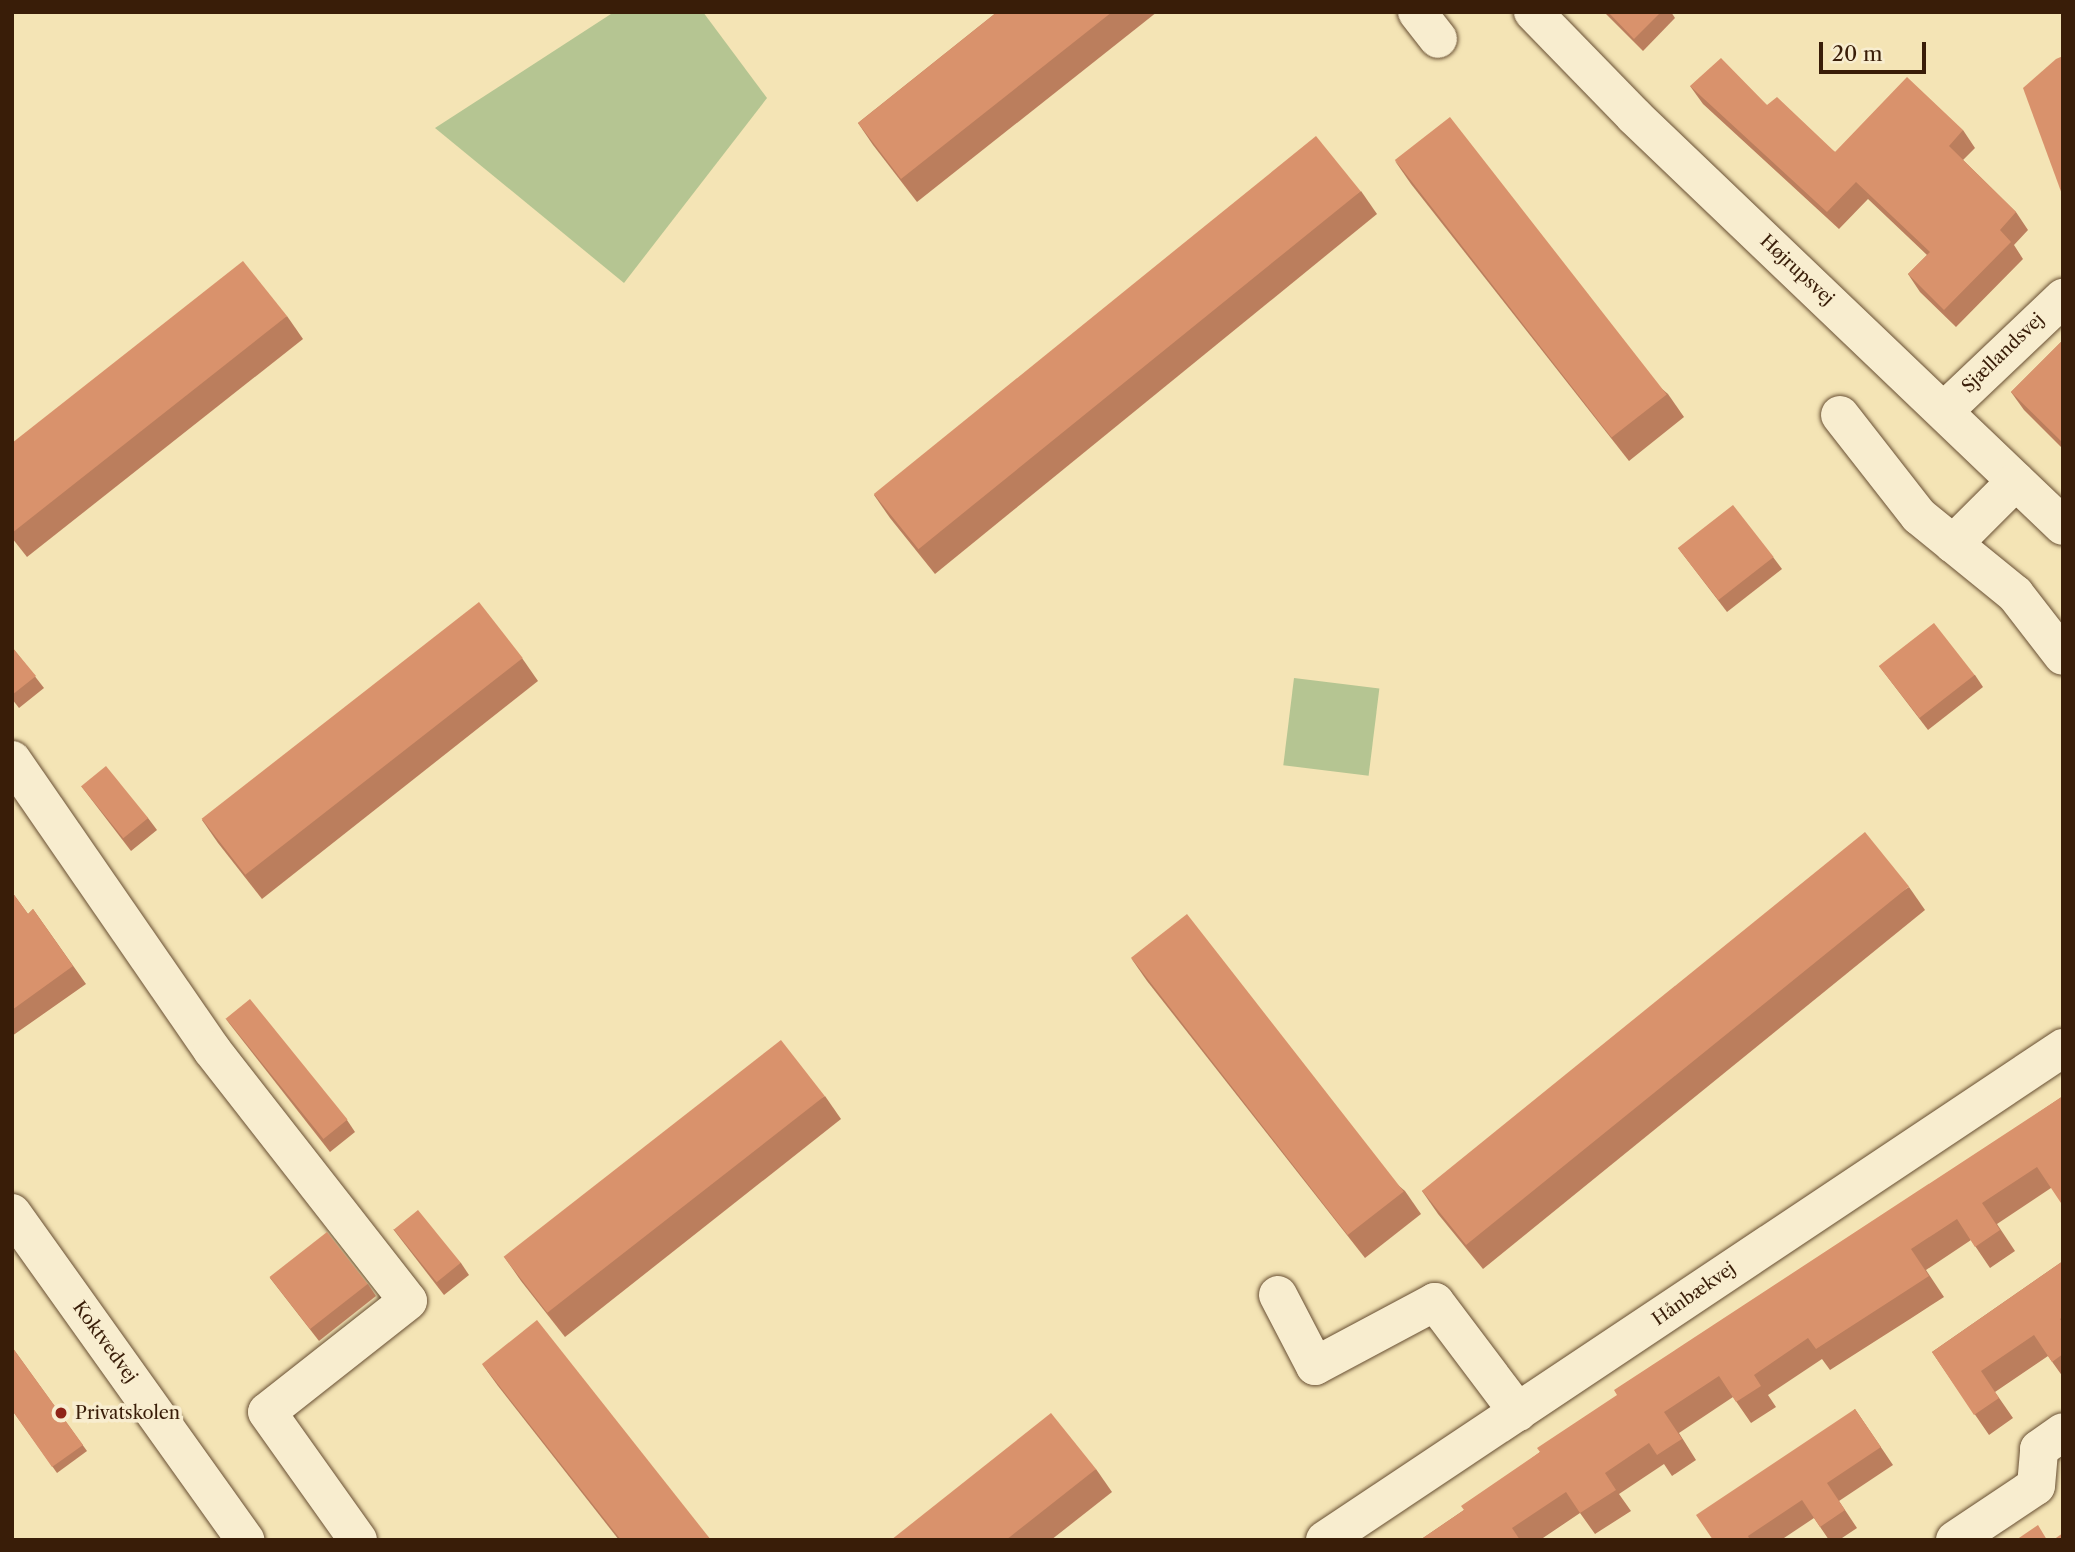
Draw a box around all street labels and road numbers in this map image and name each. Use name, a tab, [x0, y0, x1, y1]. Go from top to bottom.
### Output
street label: Højrupsvej	[1756, 230, 1838, 310]
street label: Sjællandsvej	[1958, 309, 2048, 397]
street label: Hånbækvej	[1648, 1257, 1740, 1331]
street label: Koktvedvej	[68, 1297, 142, 1387]

